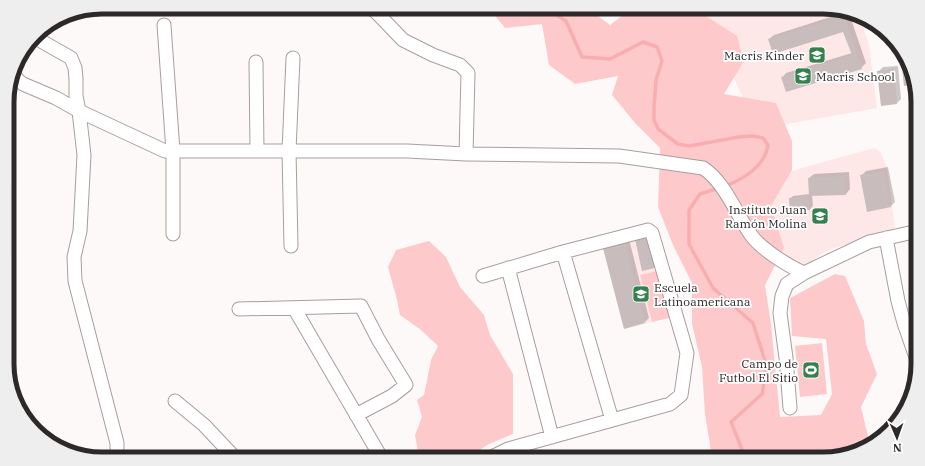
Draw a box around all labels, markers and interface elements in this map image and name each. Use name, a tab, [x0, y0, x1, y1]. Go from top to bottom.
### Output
school or university icon: Macris Kinder	[807, 45, 827, 65]
place label: Macris Kinder	[724, 48, 805, 63]
school or university icon: Macris School	[793, 66, 813, 86]
place label: Macris School	[816, 69, 895, 84]
place label: Instituto Juan Ramón Molina	[725, 202, 807, 231]
school or university icon: Instituto Juan Ramón Molina	[810, 206, 830, 226]
place label: Escuela Latinoamericana	[654, 280, 751, 309]
school or university icon: Escuela Latinoamericana	[631, 284, 651, 304]
place label: Campo de Futbol El Sitio	[719, 356, 798, 385]
sports icon: Campo de Futbol El Sitio	[801, 360, 821, 380]
north arrow	[877, 418, 917, 458]
text: N	[892, 441, 902, 455]

